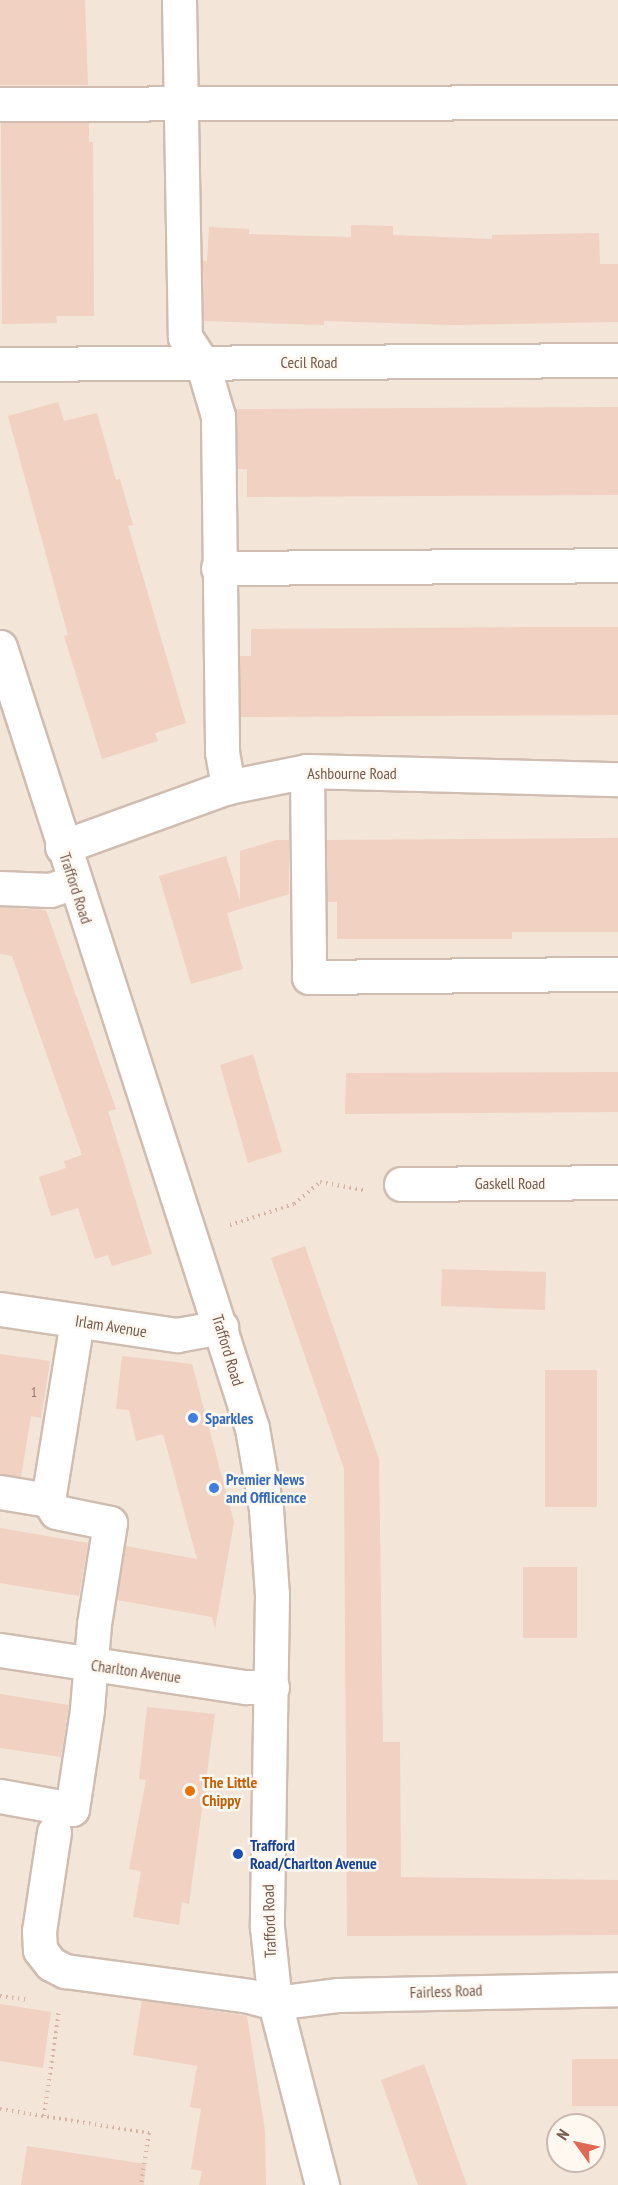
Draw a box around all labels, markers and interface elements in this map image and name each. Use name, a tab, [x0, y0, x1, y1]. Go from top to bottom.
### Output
street label: Cecil Road	[281, 352, 337, 372]
street label: Ashbourne Road	[307, 763, 397, 783]
street label: Trafford Road	[56, 850, 96, 926]
street label: Gaskell Road	[475, 1173, 545, 1193]
street label: Irlam Avenue	[74, 1311, 148, 1341]
street label: Trafford Road	[208, 1312, 248, 1388]
house number: 1	[31, 1384, 37, 1400]
place label: Sparkles	[205, 1408, 253, 1428]
marker: Sparkles	[186, 1411, 200, 1425]
place label: Premier News and Offlicence	[226, 1469, 306, 1507]
marker: Premier News and Offlicence	[207, 1481, 221, 1495]
street label: Charlton Avenue	[90, 1655, 182, 1687]
place label: The Little Chippy	[202, 1772, 257, 1810]
marker: The Little Chippy	[183, 1784, 197, 1798]
place label: Trafford Road/Charlton Avenue	[250, 1835, 377, 1873]
marker: Trafford Road/Charlton Avenue	[231, 1847, 245, 1861]
street label: Trafford Road	[258, 1884, 280, 1958]
street label: Fairless Road	[409, 1980, 483, 2002]
north arrow	[546, 2113, 606, 2173]
text: N	[552, 2125, 573, 2143]

